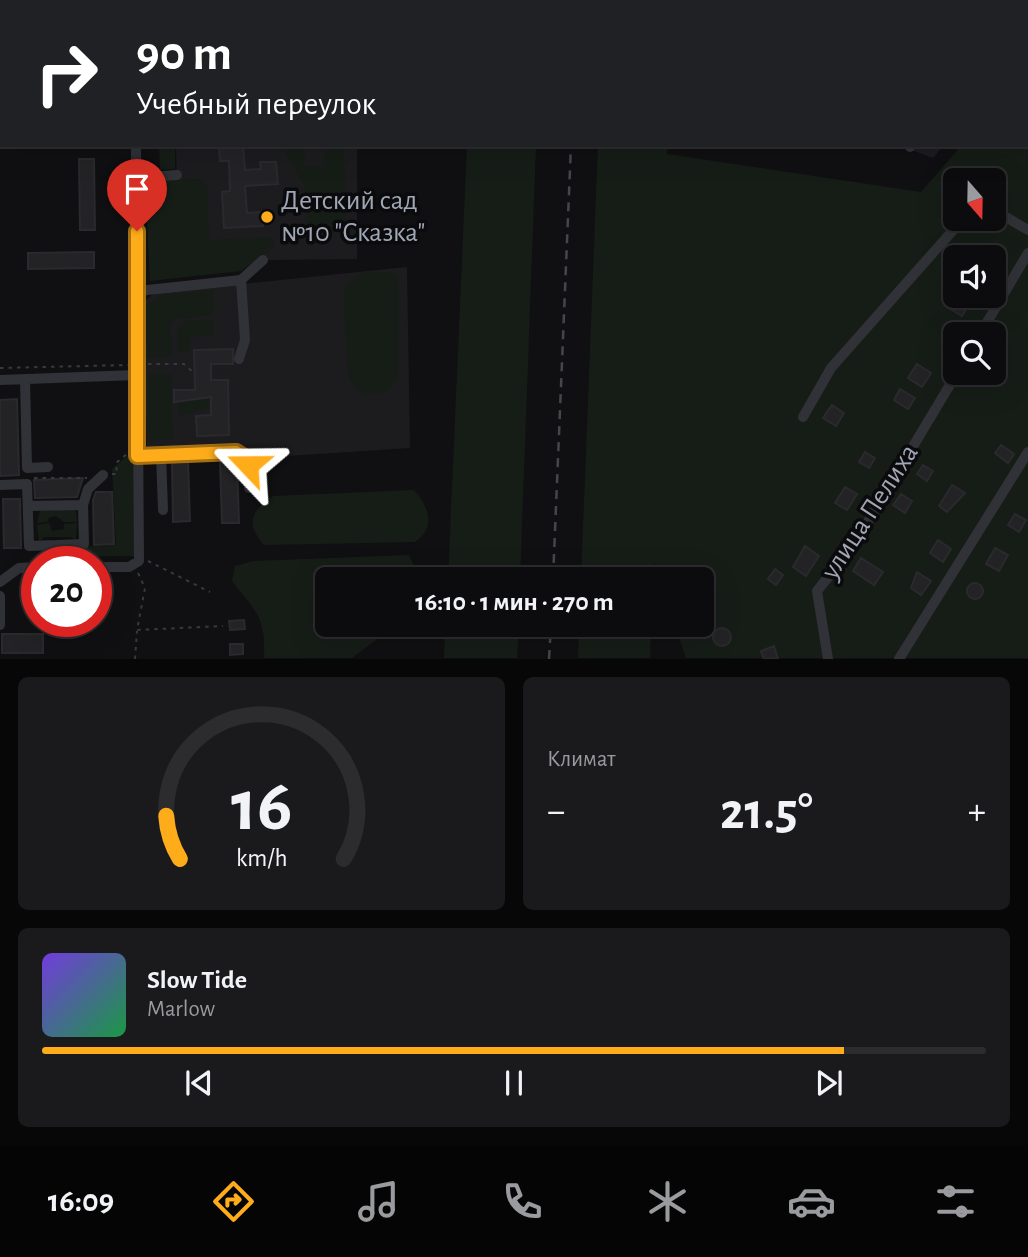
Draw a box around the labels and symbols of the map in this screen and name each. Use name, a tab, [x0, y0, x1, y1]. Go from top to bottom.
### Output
pin	[107, 159, 167, 231]
north arrow	[943, 168, 1006, 231]
place label: Детский сад №10 "Сказка"	[281, 187, 425, 247]
marker: Детский сад №10 "Сказка"	[259, 209, 275, 225]
position arrow	[211, 428, 285, 502]
street label: улица Пелиха	[816, 439, 924, 585]
speed limit sign: 20	[21, 546, 112, 637]

